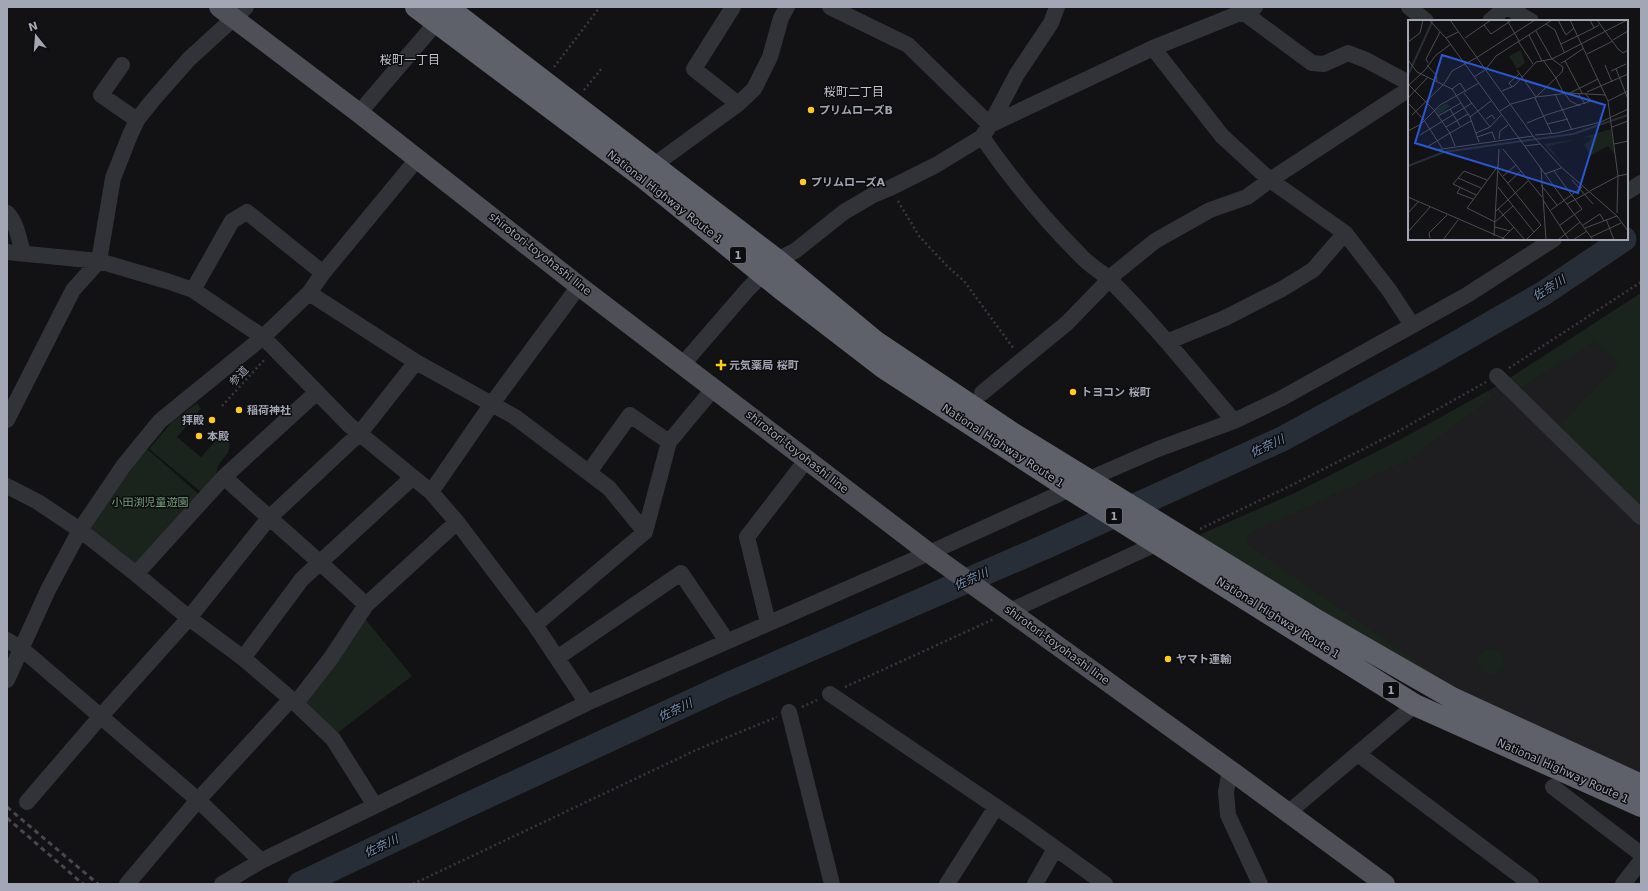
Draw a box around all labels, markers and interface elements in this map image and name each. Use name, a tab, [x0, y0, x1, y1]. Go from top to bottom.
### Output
north arrow	[16, 16, 56, 56]
text: N	[27, 19, 40, 34]
inset map	[1408, 20, 1628, 240]
district label: 桜町一丁目	[380, 53, 440, 67]
district label: 桜町二丁目	[824, 85, 884, 99]
place label: プリムローズB	[819, 104, 893, 117]
marker: プリムローズB	[806, 105, 816, 115]
street label: National Highway Route 1	[605, 148, 725, 246]
place label: プリムローズA	[811, 176, 885, 189]
marker: プリムローズA	[798, 177, 808, 187]
street label: shirotori-toyohashi line	[486, 210, 594, 298]
road number: 1	[730, 247, 746, 263]
water label: 佐奈川	[1530, 271, 1570, 303]
place label: 元気薬局 桜町	[729, 359, 799, 372]
marker: 元気薬局 桜町	[716, 360, 726, 370]
street label: 参道	[227, 364, 251, 388]
place label: トヨコン 桜町	[1081, 386, 1151, 399]
marker: トヨコン 桜町	[1068, 387, 1078, 397]
street label: National Highway Route 1	[940, 402, 1066, 490]
place label: 稲荷神社	[247, 404, 291, 417]
marker: 稲荷神社	[234, 405, 244, 415]
street label: shirotori-toyohashi line	[743, 408, 851, 496]
place label: 拝殿	[182, 414, 204, 427]
marker: 拝殿	[207, 415, 217, 425]
place label: 本殿	[207, 430, 229, 443]
marker: 本殿	[194, 431, 204, 441]
water label: 佐奈川	[1248, 431, 1288, 460]
park label: 小田渕児童遊園	[112, 496, 189, 509]
road number: 1	[1106, 508, 1122, 524]
water label: 佐奈川	[952, 564, 992, 593]
street label: National Highway Route 1	[1214, 575, 1342, 661]
street label: shirotori-toyohashi line	[1002, 603, 1112, 688]
place label: ヤマト運輸	[1176, 653, 1232, 666]
marker: ヤマト運輸	[1163, 654, 1173, 664]
road number: 1	[1383, 682, 1399, 698]
water label: 佐奈川	[656, 695, 696, 724]
street label: National Highway Route 1	[1495, 736, 1631, 806]
water label: 佐奈川	[362, 831, 402, 860]

